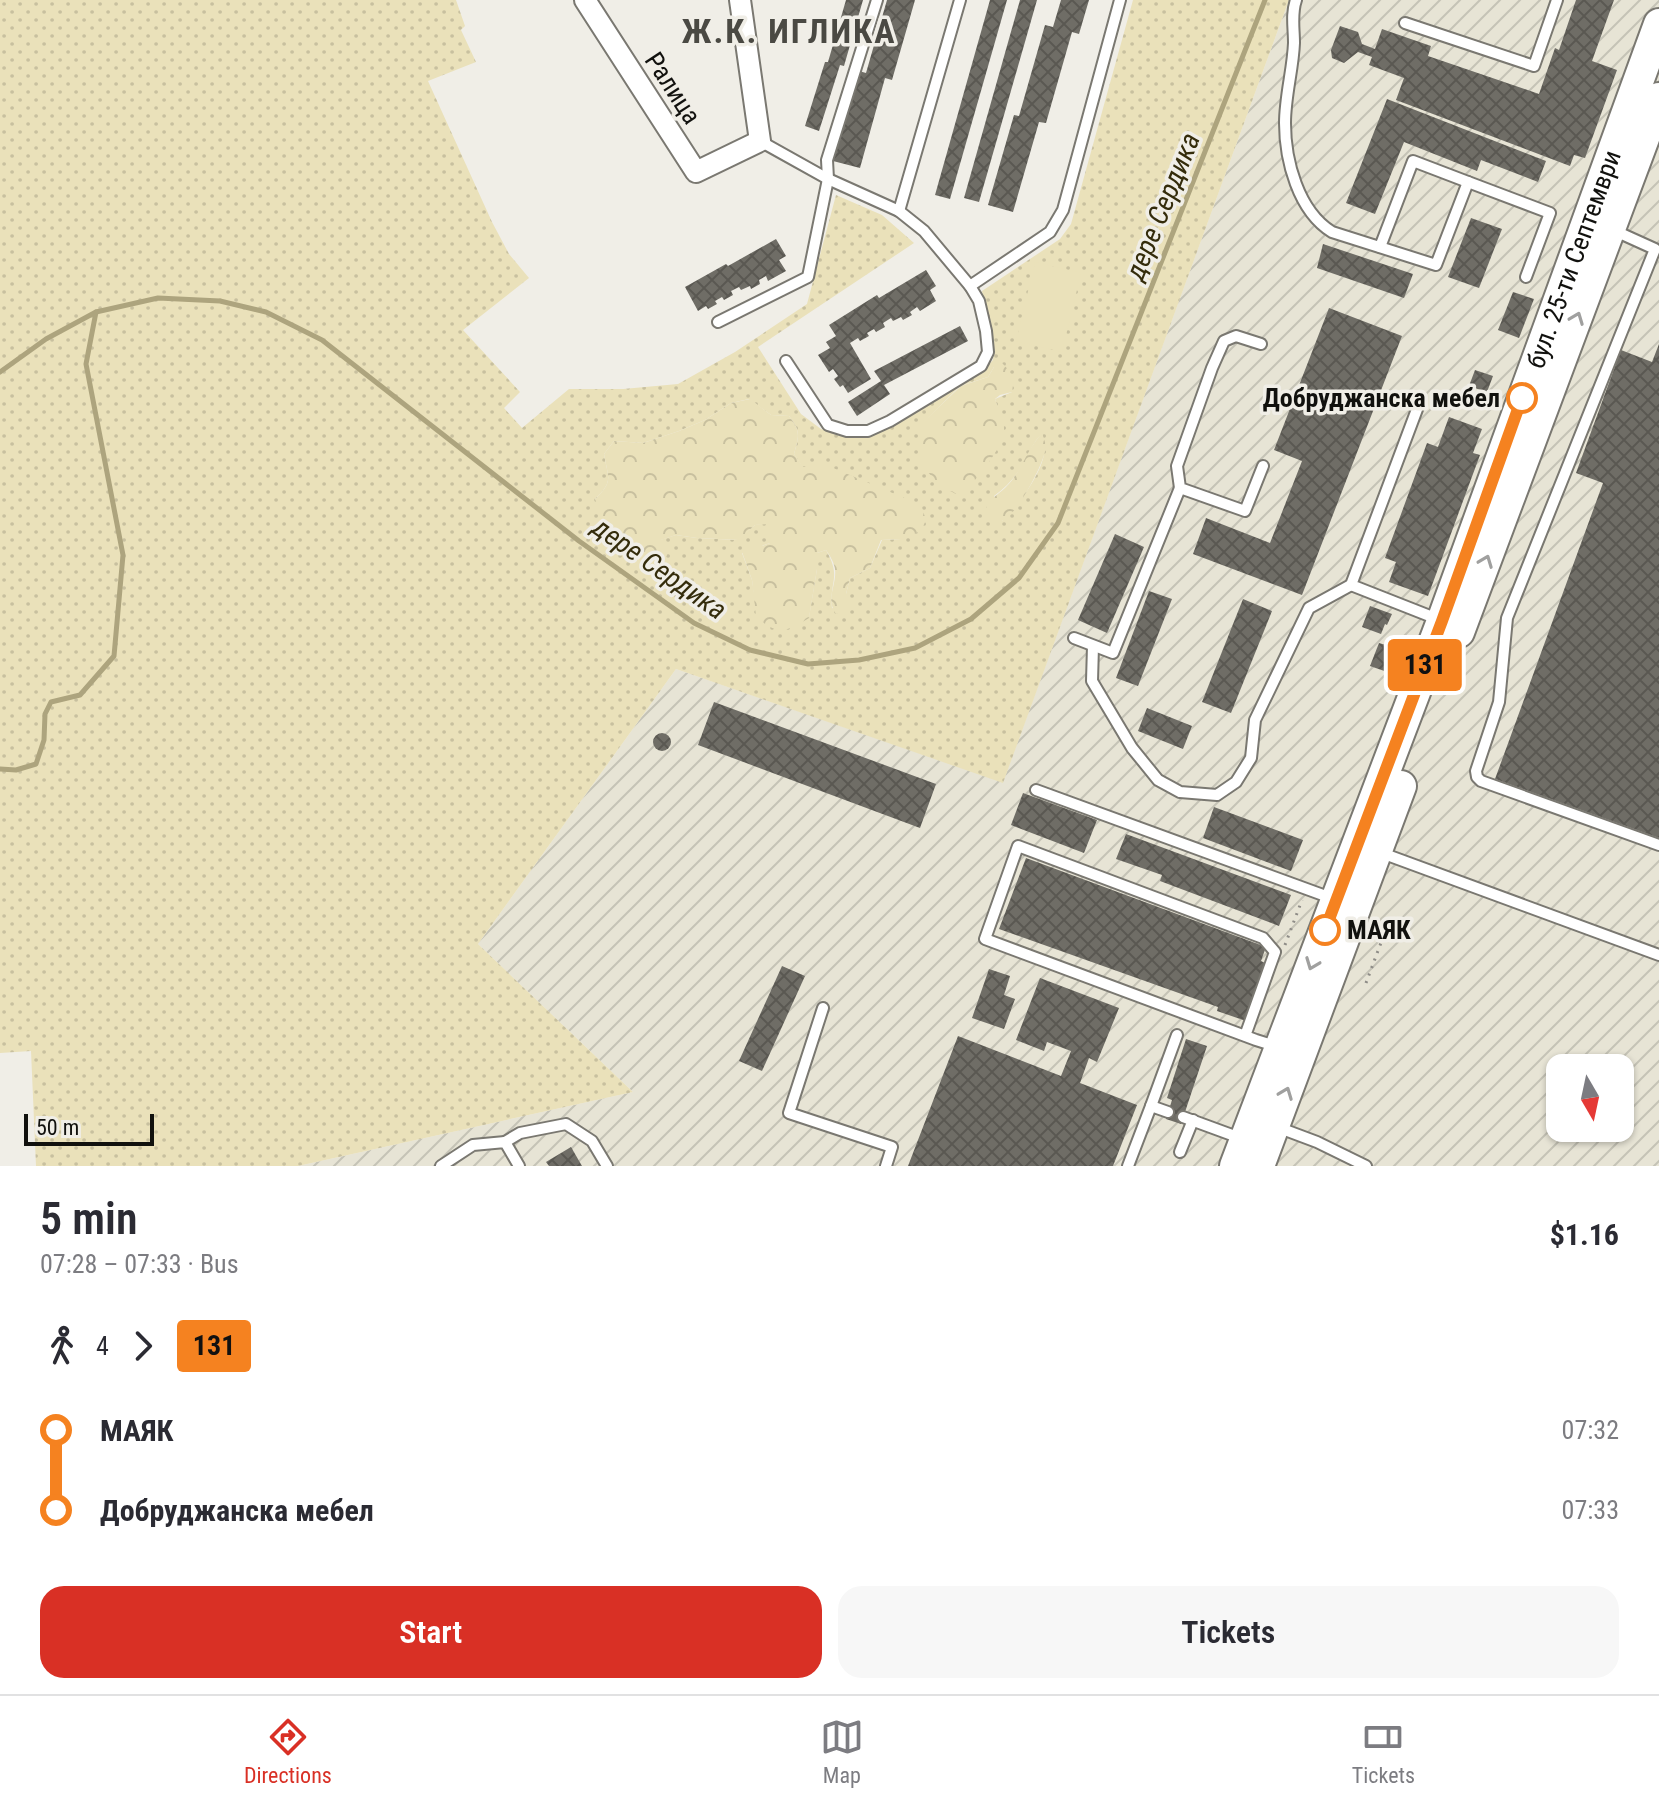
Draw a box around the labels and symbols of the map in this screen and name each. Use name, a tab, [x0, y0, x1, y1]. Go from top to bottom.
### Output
district label: Ж.К. ИГЛИКА	[681, 11, 897, 51]
street label: Ралица	[639, 47, 707, 129]
water label: дере Сердика	[1117, 128, 1207, 286]
street label: бул. 25-ти Септември	[1520, 146, 1627, 372]
one-way arrow	[1567, 312, 1584, 326]
place label: Добруджанска мебел	[1263, 383, 1500, 413]
marker: Добруджанска мебел	[1507, 383, 1537, 413]
water label: дере Сердика	[585, 509, 733, 627]
one-way arrow	[1476, 555, 1493, 569]
line badge: 131	[1379, 639, 1471, 691]
marker: МАЯК	[1310, 915, 1340, 945]
place label: МАЯК	[1347, 915, 1411, 945]
one-way arrow	[1305, 956, 1322, 970]
north arrow	[1546, 1054, 1634, 1142]
one-way arrow	[1276, 1087, 1293, 1101]
scale bar	[24, 1110, 154, 1146]

